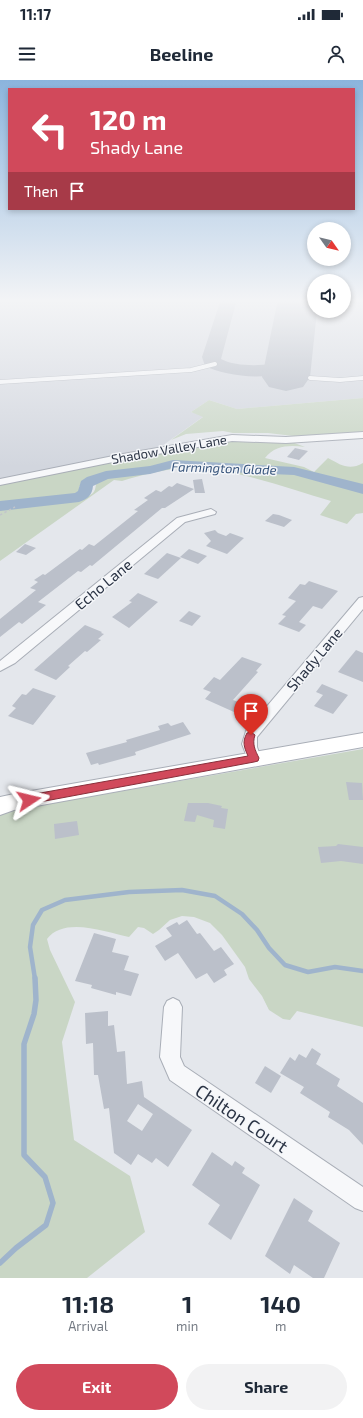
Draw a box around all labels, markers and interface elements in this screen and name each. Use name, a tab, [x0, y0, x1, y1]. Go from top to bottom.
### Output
text: 11:17	[20, 5, 51, 23]
icon: menu	[16, 43, 38, 65]
text: Beeline	[150, 43, 213, 65]
icon: person	[325, 43, 347, 65]
text: 120 m	[90, 102, 167, 136]
icon: left	[24, 104, 76, 156]
text: Shady Lane	[90, 136, 183, 158]
icon: arrive	[66, 180, 88, 202]
text: Then	[24, 182, 58, 200]
north arrow	[307, 222, 351, 266]
map controls	[307, 222, 351, 318]
button: sound	[307, 274, 351, 318]
street label: Shadow Valley Lane	[110, 431, 228, 467]
water label: Farmington Glade	[171, 458, 277, 478]
street label: Echo Lane	[71, 555, 135, 613]
street label: Shady Lane	[282, 623, 346, 695]
pin	[234, 694, 268, 735]
icon: arrive	[240, 700, 262, 722]
position arrow	[8, 779, 50, 821]
street label: Chilton Court	[192, 1079, 293, 1157]
text: 11:18	[62, 1289, 114, 1318]
text: 1	[182, 1289, 192, 1318]
text: 140	[260, 1289, 301, 1318]
text: Arrival	[68, 1318, 108, 1334]
text: min	[176, 1318, 198, 1334]
text: m	[275, 1318, 286, 1334]
button: Exit	[16, 1364, 178, 1410]
button: Share	[186, 1364, 347, 1410]

